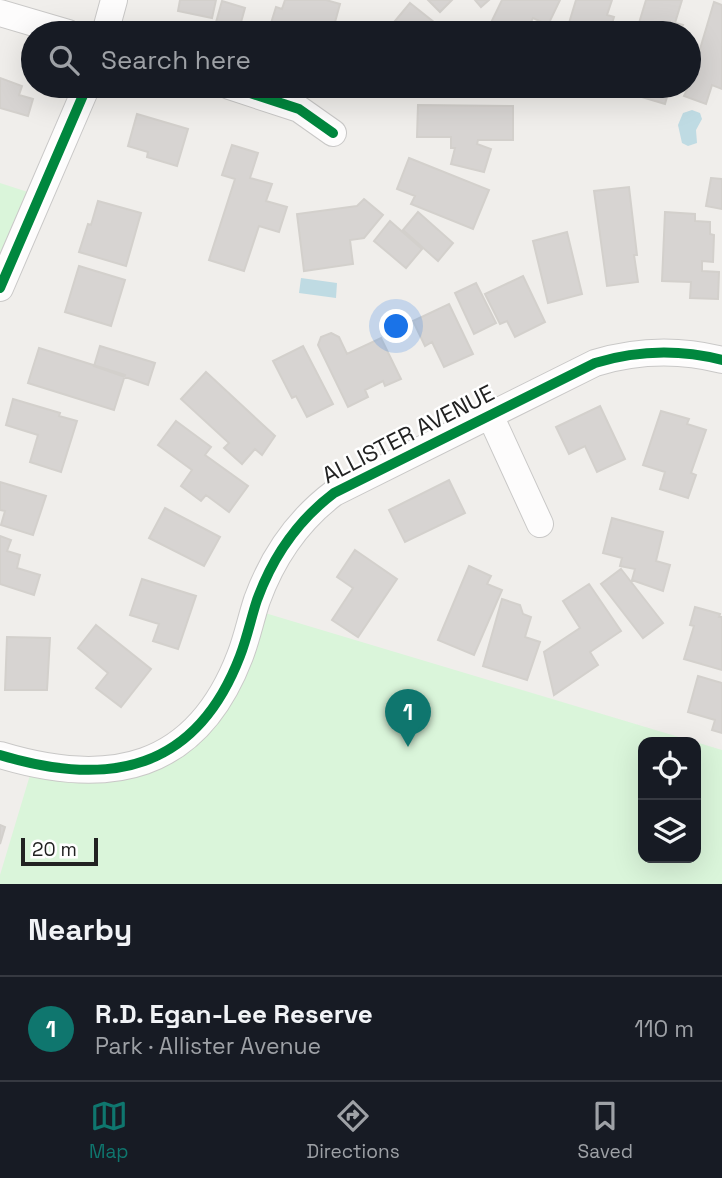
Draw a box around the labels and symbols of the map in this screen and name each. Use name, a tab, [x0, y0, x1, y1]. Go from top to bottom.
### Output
your location	[379, 309, 413, 343]
street label: ALLISTER AVENUE	[317, 378, 499, 490]
pin: 1	[385, 689, 431, 747]
scale bar	[21, 835, 98, 867]

